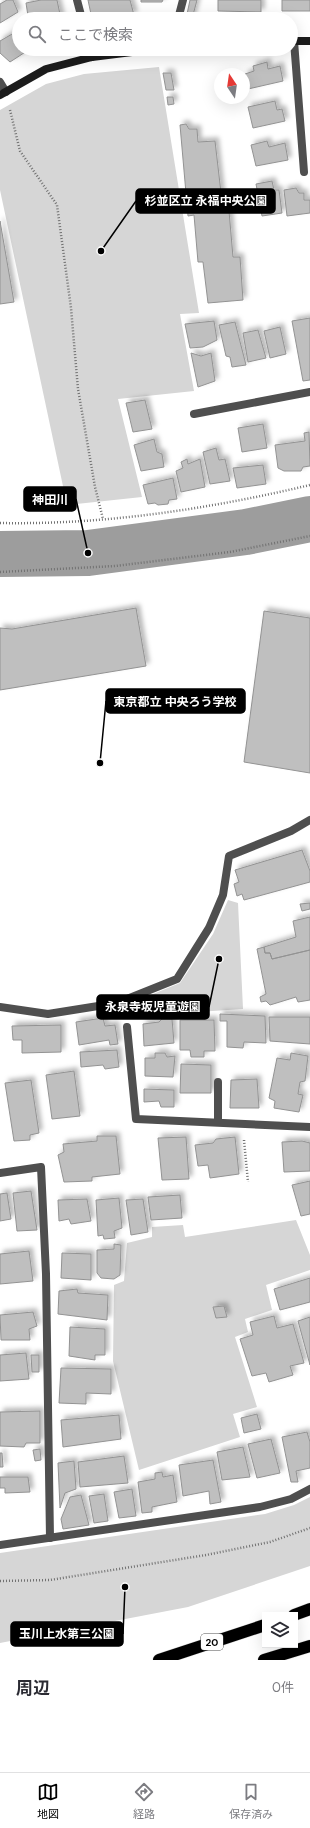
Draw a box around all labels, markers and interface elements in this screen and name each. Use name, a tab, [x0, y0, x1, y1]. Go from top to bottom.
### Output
search box	[12, 12, 298, 56]
icon: search	[26, 23, 48, 45]
text: ここで検索	[58, 25, 133, 45]
north arrow	[214, 68, 250, 104]
callout: 杉並区立 永福中央公園	[136, 189, 275, 213]
text: 杉並区立 永福中央公園	[145, 193, 267, 209]
callout: 神田川	[24, 487, 76, 511]
text: 神田川	[32, 492, 68, 508]
callout: 東京都立 中央ろう学校	[106, 689, 245, 713]
text: 東京都立 中央ろう学校	[114, 694, 236, 710]
callout: 永泉寺坂児童遊園	[97, 995, 209, 1019]
text: 永泉寺坂児童遊園	[105, 999, 201, 1015]
map controls	[262, 1612, 298, 1648]
button: layers	[262, 1612, 298, 1648]
callout: 玉川上水第三公園	[11, 1622, 123, 1646]
text: 玉川上水第三公園	[19, 1626, 115, 1642]
road number: 20	[201, 1634, 223, 1650]
text: 周辺	[16, 1677, 50, 1699]
text: 0件	[272, 1679, 294, 1696]
tab: 地図	[37, 1781, 59, 1821]
tab: 経路	[133, 1781, 155, 1821]
tab: 保存済み	[229, 1781, 273, 1821]

